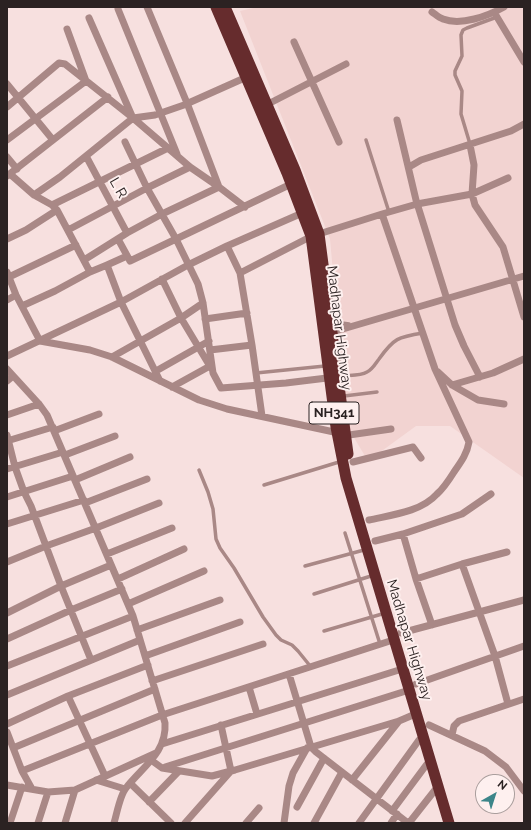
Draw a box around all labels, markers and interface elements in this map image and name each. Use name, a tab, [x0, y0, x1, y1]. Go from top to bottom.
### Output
street label: L R	[106, 175, 130, 201]
street label: Madhapar Highway	[323, 265, 355, 391]
road number: NH341	[309, 402, 359, 424]
street label: Madhapar Highway	[383, 578, 435, 702]
north arrow	[475, 774, 515, 814]
text: N	[495, 777, 510, 793]

